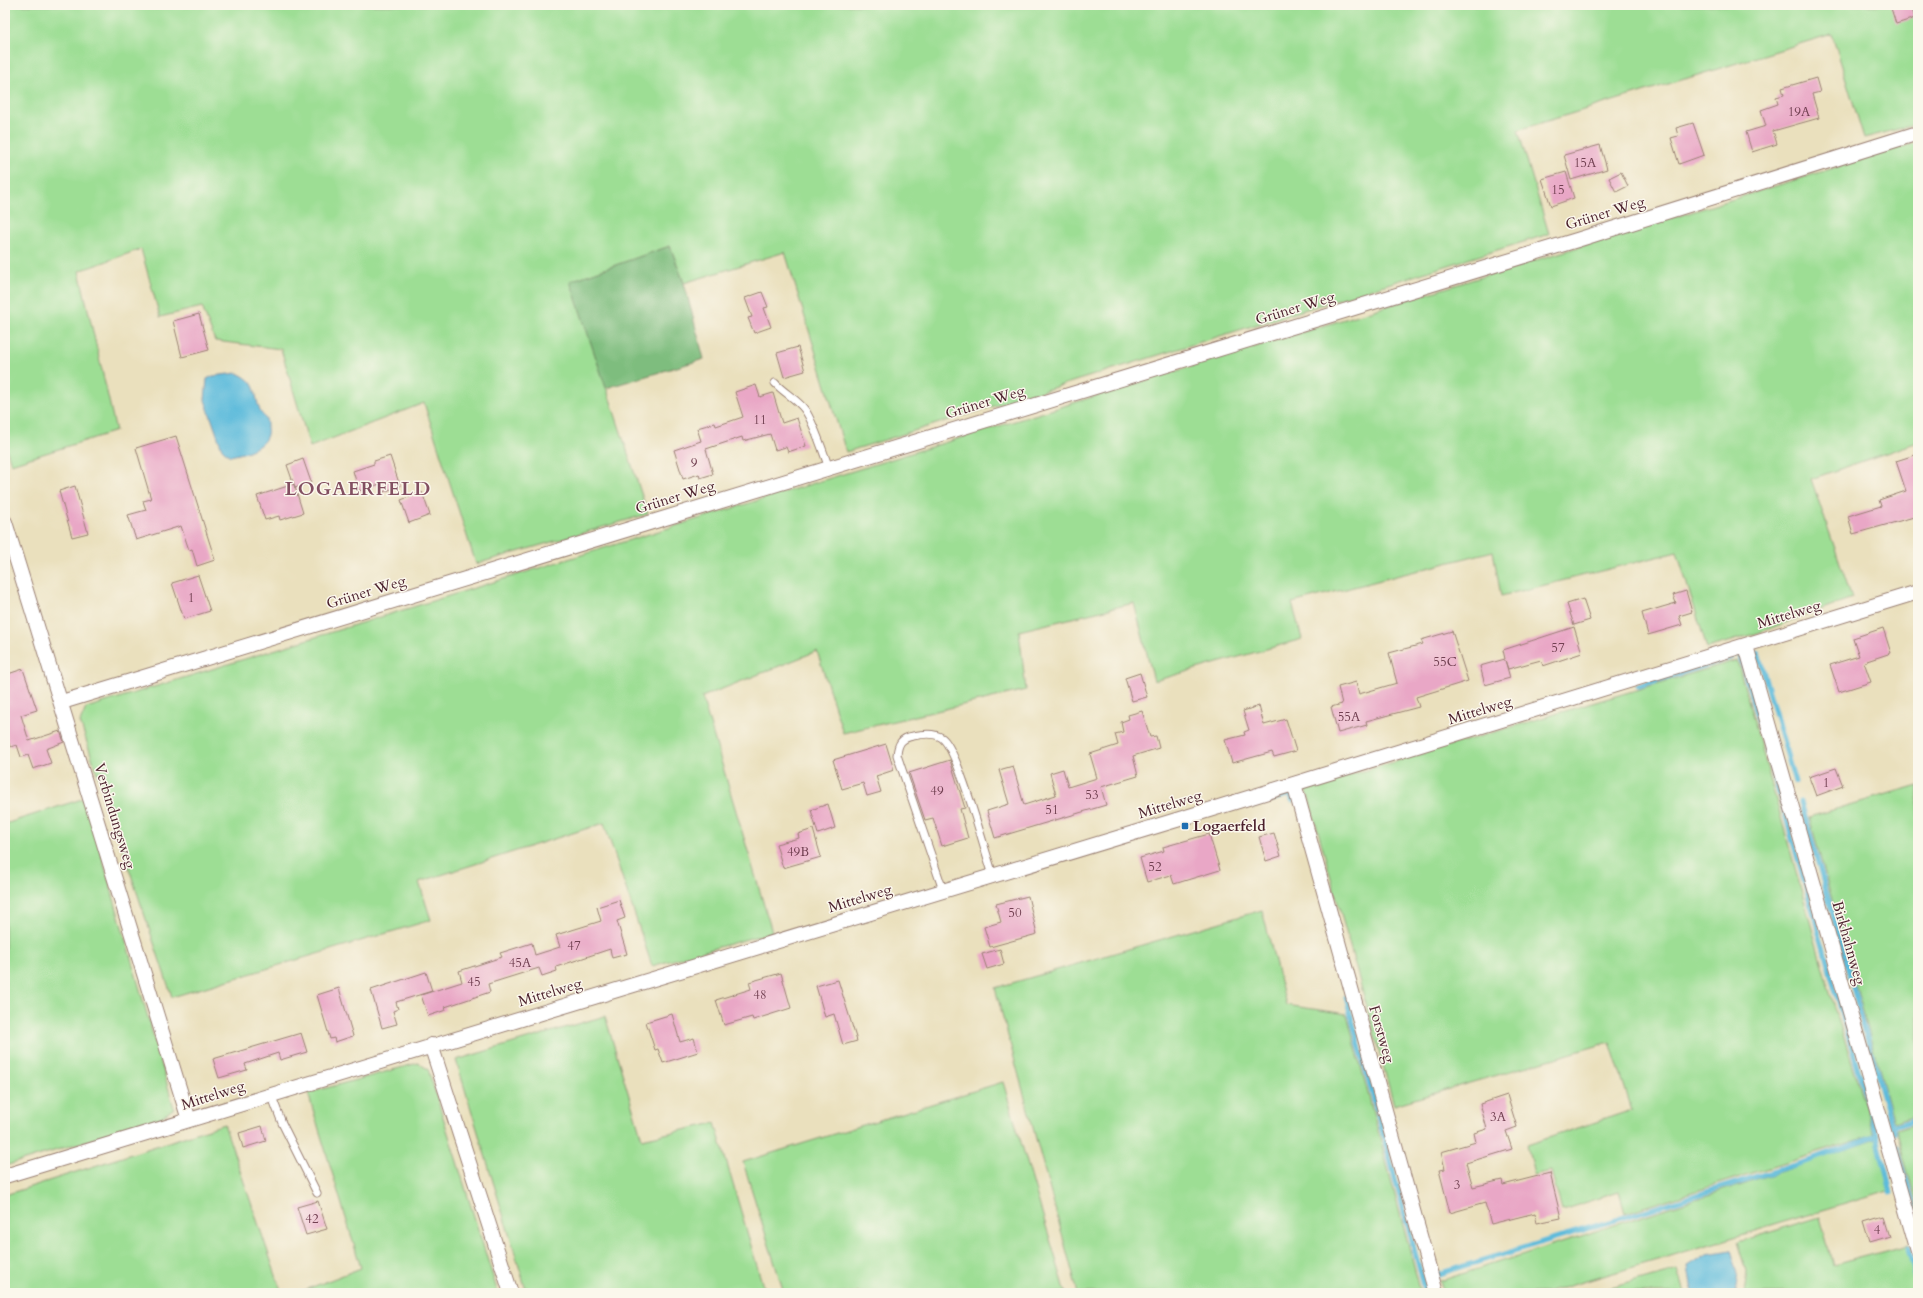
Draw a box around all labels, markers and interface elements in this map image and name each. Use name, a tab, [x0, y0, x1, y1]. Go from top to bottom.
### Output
house number: 19A	[1788, 103, 1811, 121]
house number: 15A	[1574, 154, 1597, 172]
house number: 15	[1551, 181, 1565, 199]
street label: Grüner Weg	[1563, 191, 1648, 235]
street label: Grüner Weg	[1253, 286, 1338, 330]
street label: Grüner Weg	[943, 380, 1028, 424]
house number: 11	[753, 411, 767, 429]
house number: 9	[691, 454, 698, 472]
street label: Grüner Weg	[633, 475, 718, 519]
district label: LOGAERFELD	[285, 476, 431, 502]
street label: Grüner Weg	[324, 570, 409, 614]
house number: 1	[188, 589, 194, 607]
street label: Mittelweg	[1755, 595, 1824, 633]
house number: 57	[1551, 639, 1565, 657]
house number: 55C	[1433, 653, 1457, 671]
street label: Mittelweg	[1446, 691, 1515, 729]
house number: 55A	[1338, 708, 1361, 726]
street label: Verbindungsweg	[89, 761, 141, 872]
house number: 1	[1823, 774, 1829, 792]
house number: 49	[930, 782, 944, 800]
street label: Mittelweg	[1136, 785, 1205, 823]
house number: 53	[1085, 786, 1099, 804]
house number: 51	[1045, 801, 1059, 819]
place label: Logaerfeld	[1193, 816, 1266, 836]
marker: Logaerfeld	[1180, 821, 1190, 831]
house number: 49B	[787, 843, 809, 861]
house number: 52	[1148, 858, 1162, 876]
street label: Mittelweg	[826, 879, 895, 917]
street label: Birkhahnweg	[1827, 899, 1871, 988]
house number: 50	[1008, 904, 1022, 922]
house number: 47	[567, 937, 581, 955]
house number: 45A	[509, 954, 532, 972]
house number: 45	[467, 973, 481, 991]
street label: Mittelweg	[516, 973, 585, 1011]
house number: 48	[753, 986, 767, 1004]
street label: Forstweg	[1364, 1003, 1400, 1066]
street label: Mittelweg	[179, 1075, 248, 1115]
house number: 3A	[1490, 1108, 1507, 1126]
house number: 3	[1454, 1176, 1460, 1194]
house number: 42	[305, 1210, 319, 1228]
house number: 4	[1874, 1221, 1881, 1239]

